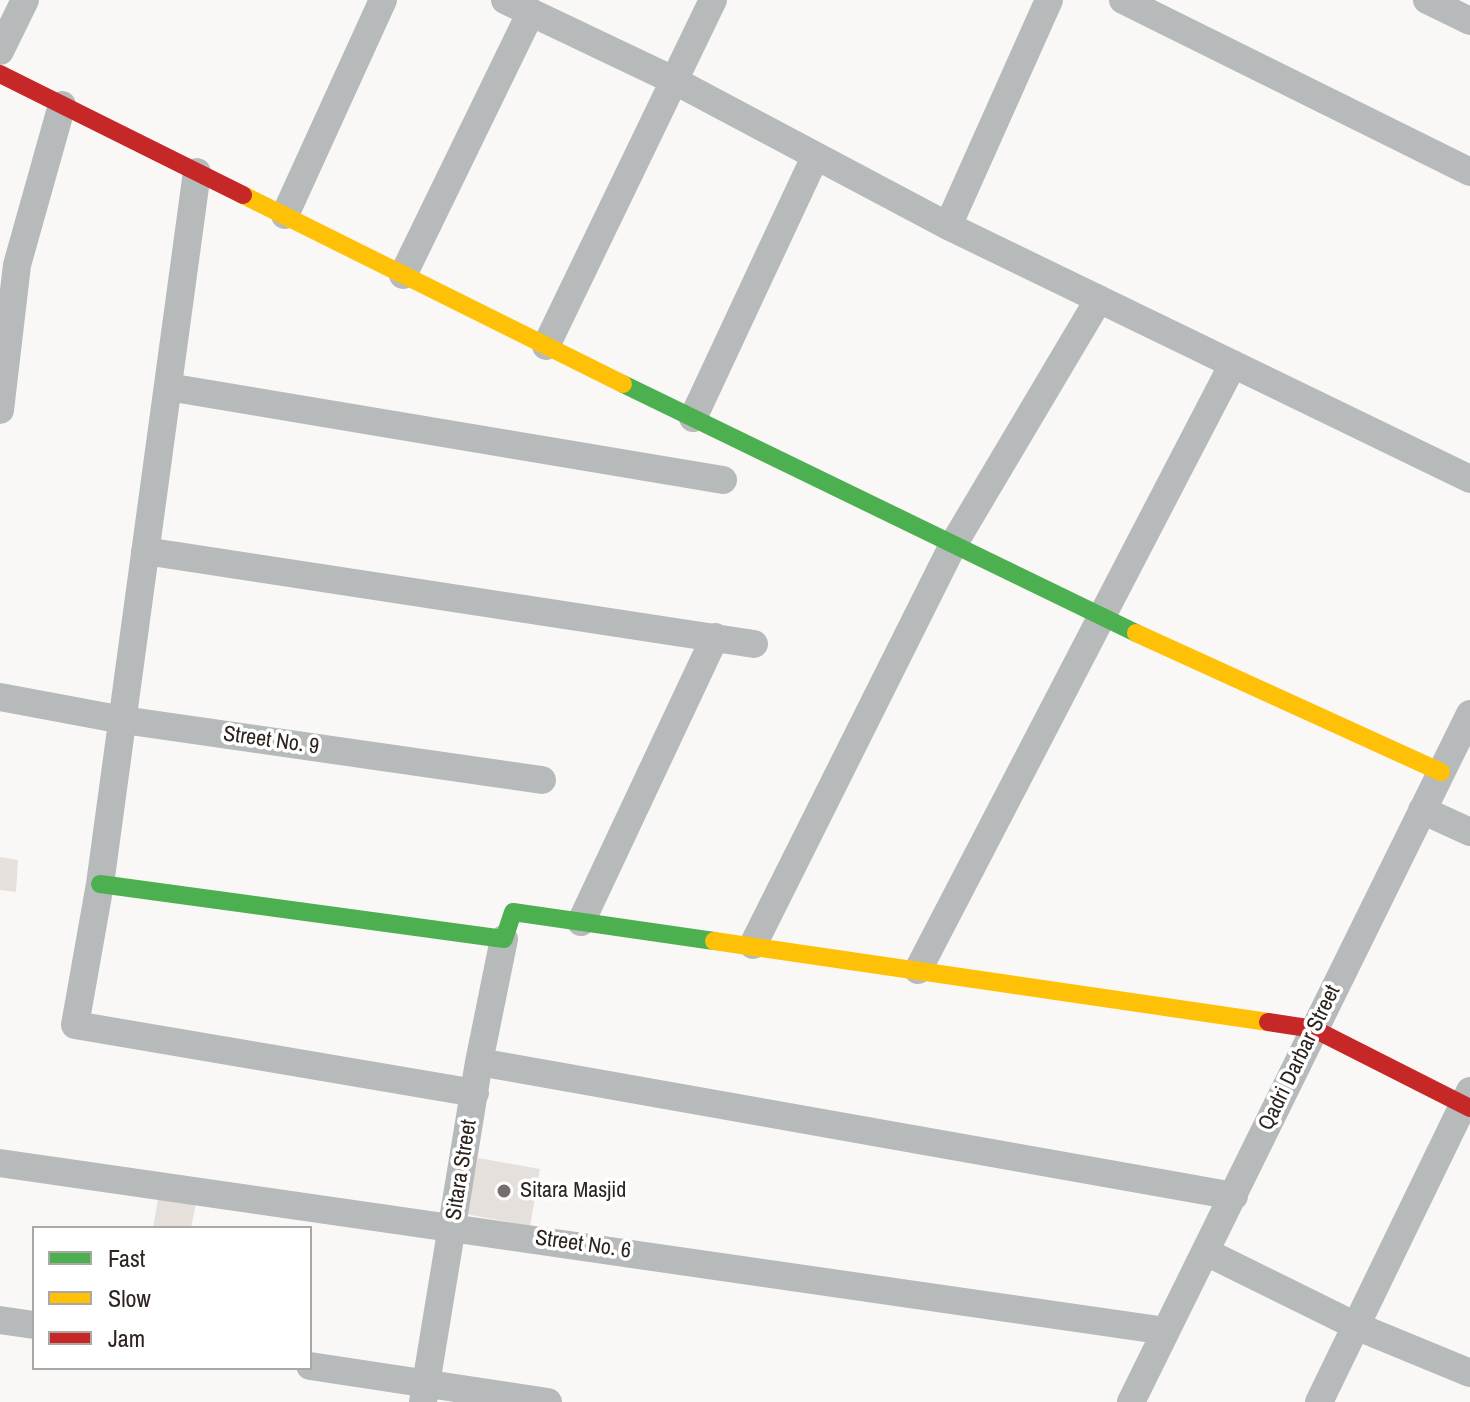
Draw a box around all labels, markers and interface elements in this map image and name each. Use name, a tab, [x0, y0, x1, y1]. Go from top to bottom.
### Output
street label: Street No. 9	[221, 721, 321, 761]
street label: Qadri Darbar Street	[1253, 981, 1347, 1135]
street label: Sitara Street	[441, 1118, 483, 1222]
place label: Sitara Masjid	[520, 1178, 626, 1204]
marker: Sitara Masjid	[495, 1182, 513, 1200]
street label: Street No. 6	[533, 1225, 633, 1265]
legend	[32, 1226, 312, 1370]
text: Fast	[108, 1242, 145, 1274]
text: Slow	[108, 1282, 151, 1314]
text: Jam	[108, 1322, 145, 1354]

